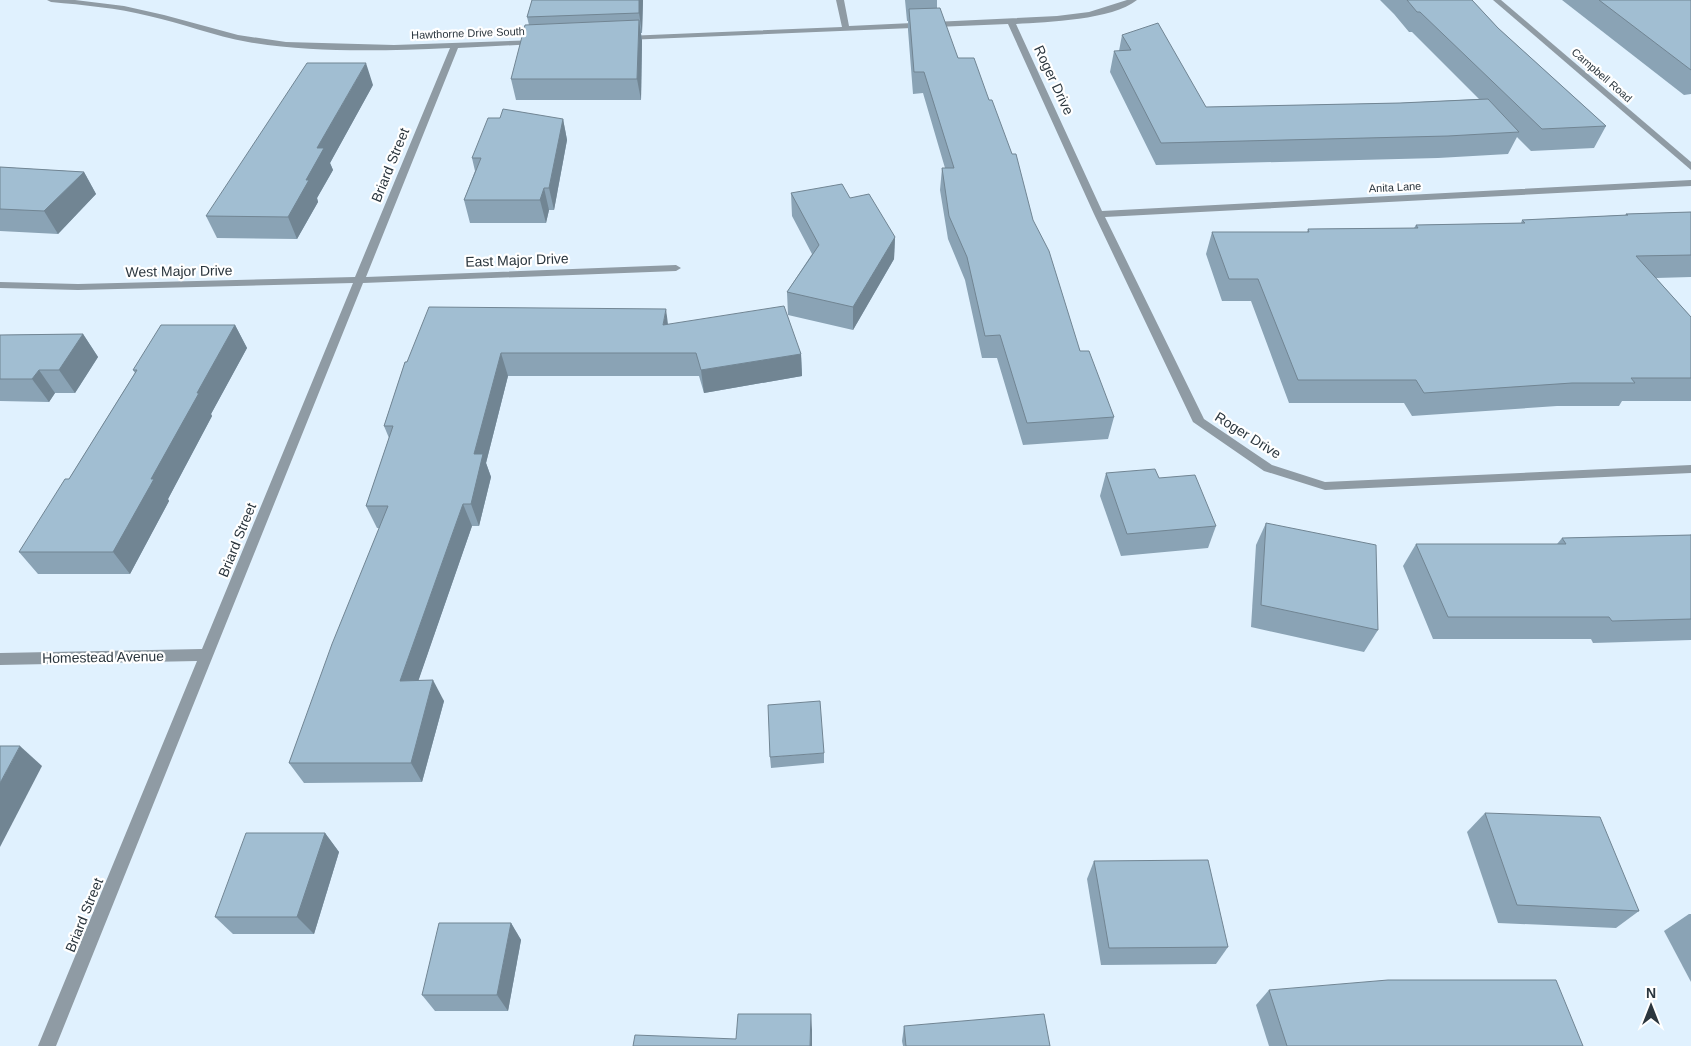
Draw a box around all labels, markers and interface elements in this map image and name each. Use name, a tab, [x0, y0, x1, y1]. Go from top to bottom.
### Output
street label: Hawthorne Drive South	[411, 25, 525, 41]
street label: Roger Drive	[1031, 43, 1077, 117]
street label: Campbell Road	[1569, 46, 1635, 104]
street label: Briard Street	[368, 125, 412, 204]
street label: Anita Lane	[1368, 180, 1422, 194]
street label: East Major Drive	[465, 250, 569, 270]
street label: West Major Drive	[125, 262, 233, 280]
street label: Roger Drive	[1212, 408, 1284, 462]
street label: Briard Street	[215, 500, 259, 579]
street label: Homestead Avenue	[42, 648, 164, 666]
street label: Briard Street	[62, 875, 106, 954]
north arrow	[1626, 981, 1676, 1031]
text: N	[1646, 985, 1656, 1001]

